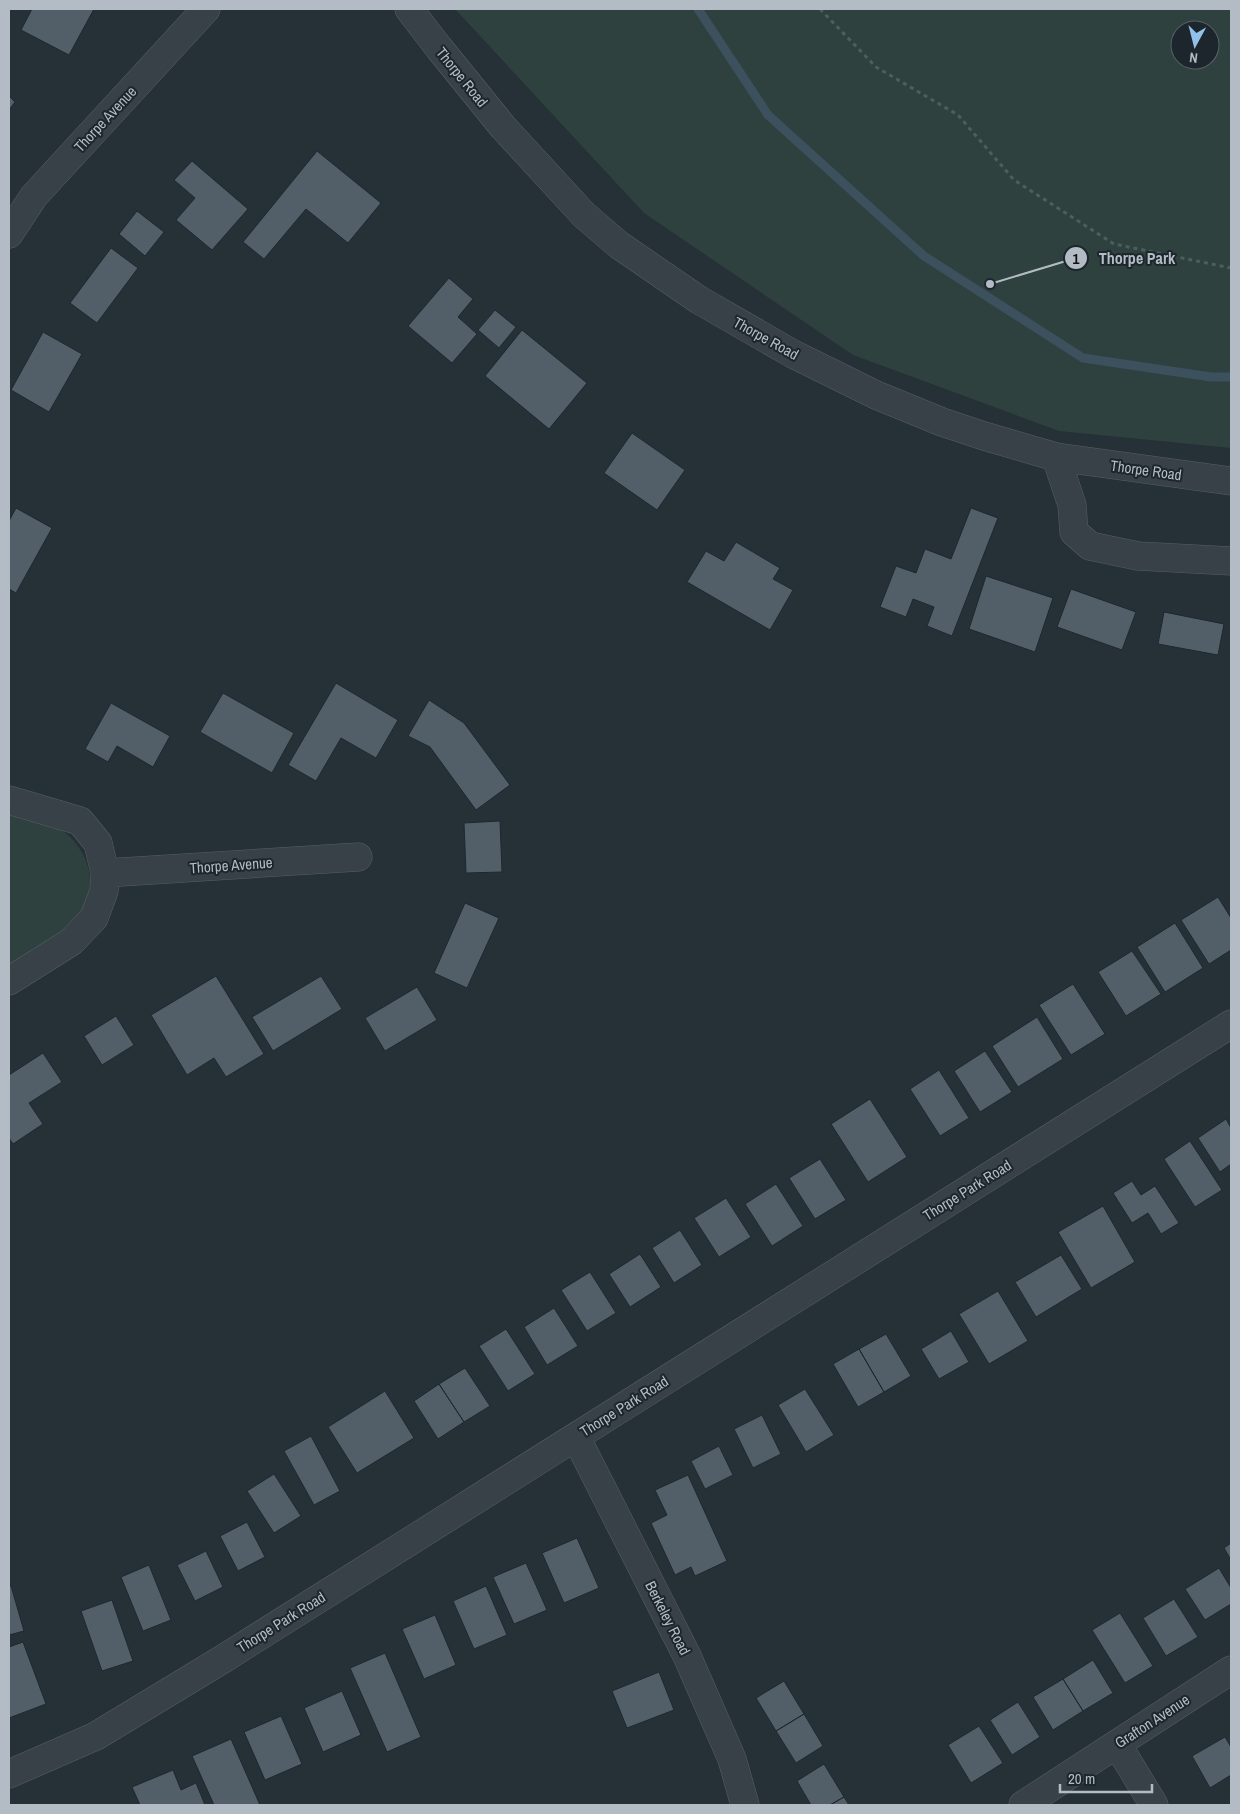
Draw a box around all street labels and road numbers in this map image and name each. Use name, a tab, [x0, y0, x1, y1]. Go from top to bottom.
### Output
street label: Thorpe Road	[431, 42, 493, 112]
street label: Thorpe Avenue	[69, 81, 141, 157]
street label: Thorpe Road	[730, 311, 802, 365]
street label: Thorpe Road	[1109, 455, 1183, 485]
street label: Thorpe Avenue	[189, 852, 273, 878]
street label: Thorpe Park Road	[919, 1154, 1015, 1226]
street label: Thorpe Park Road	[576, 1370, 672, 1442]
street label: Berkeley Road	[640, 1577, 696, 1659]
street label: Thorpe Park Road	[233, 1586, 329, 1658]
street label: Grafton Avenue	[1111, 1689, 1194, 1753]

